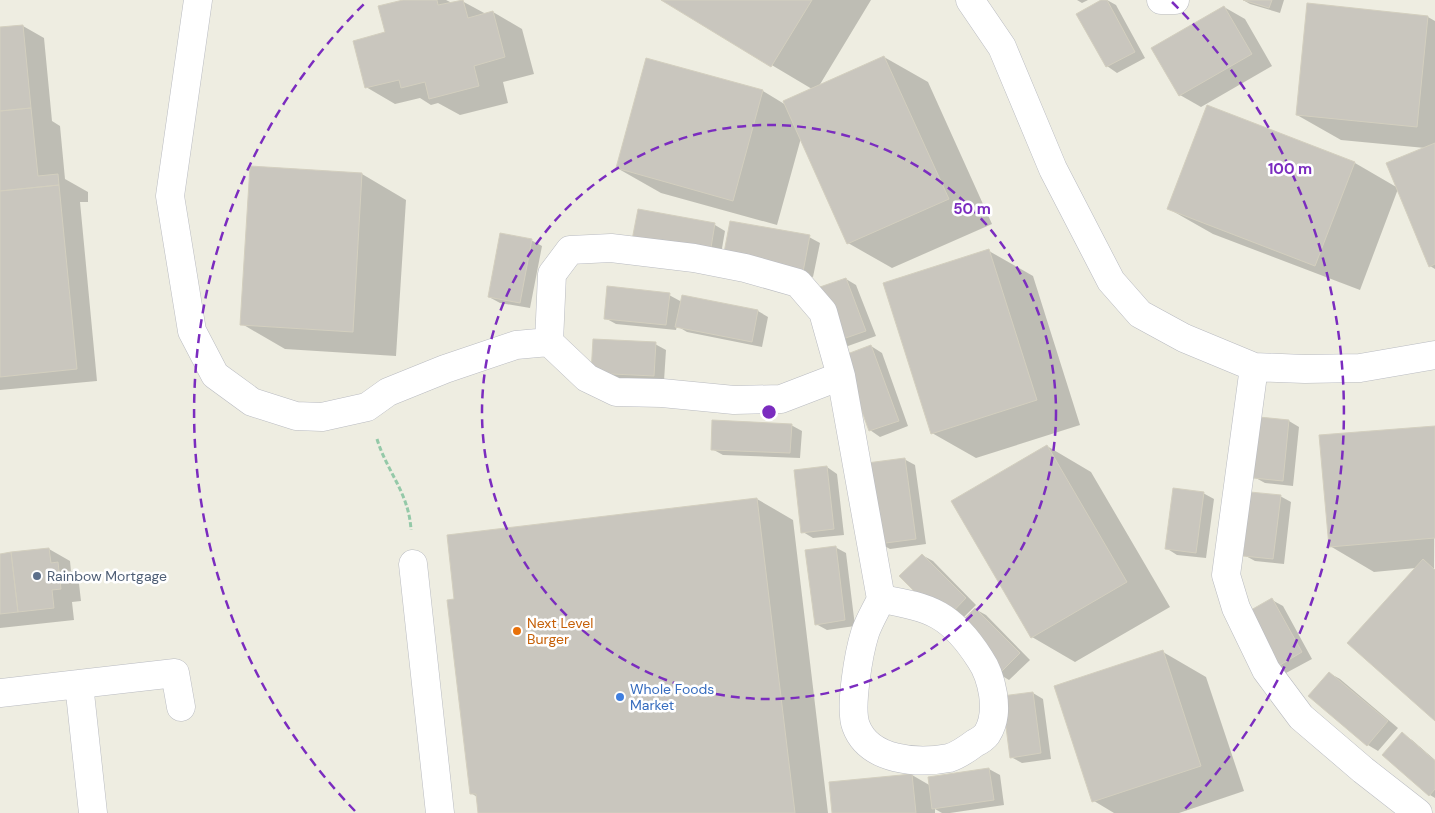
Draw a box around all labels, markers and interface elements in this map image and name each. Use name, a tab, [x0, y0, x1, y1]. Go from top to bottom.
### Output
text: 100 m	[1268, 159, 1312, 179]
text: 50 m	[953, 199, 991, 219]
centre of rings	[760, 403, 778, 421]
place label: Rainbow Mortgage	[47, 567, 167, 585]
marker: Rainbow Mortgage	[31, 570, 43, 582]
place label: Next Level Burger	[527, 614, 593, 648]
marker: Next Level Burger	[511, 625, 523, 637]
place label: Whole Foods Market	[630, 680, 714, 714]
marker: Whole Foods Market	[614, 691, 626, 703]

